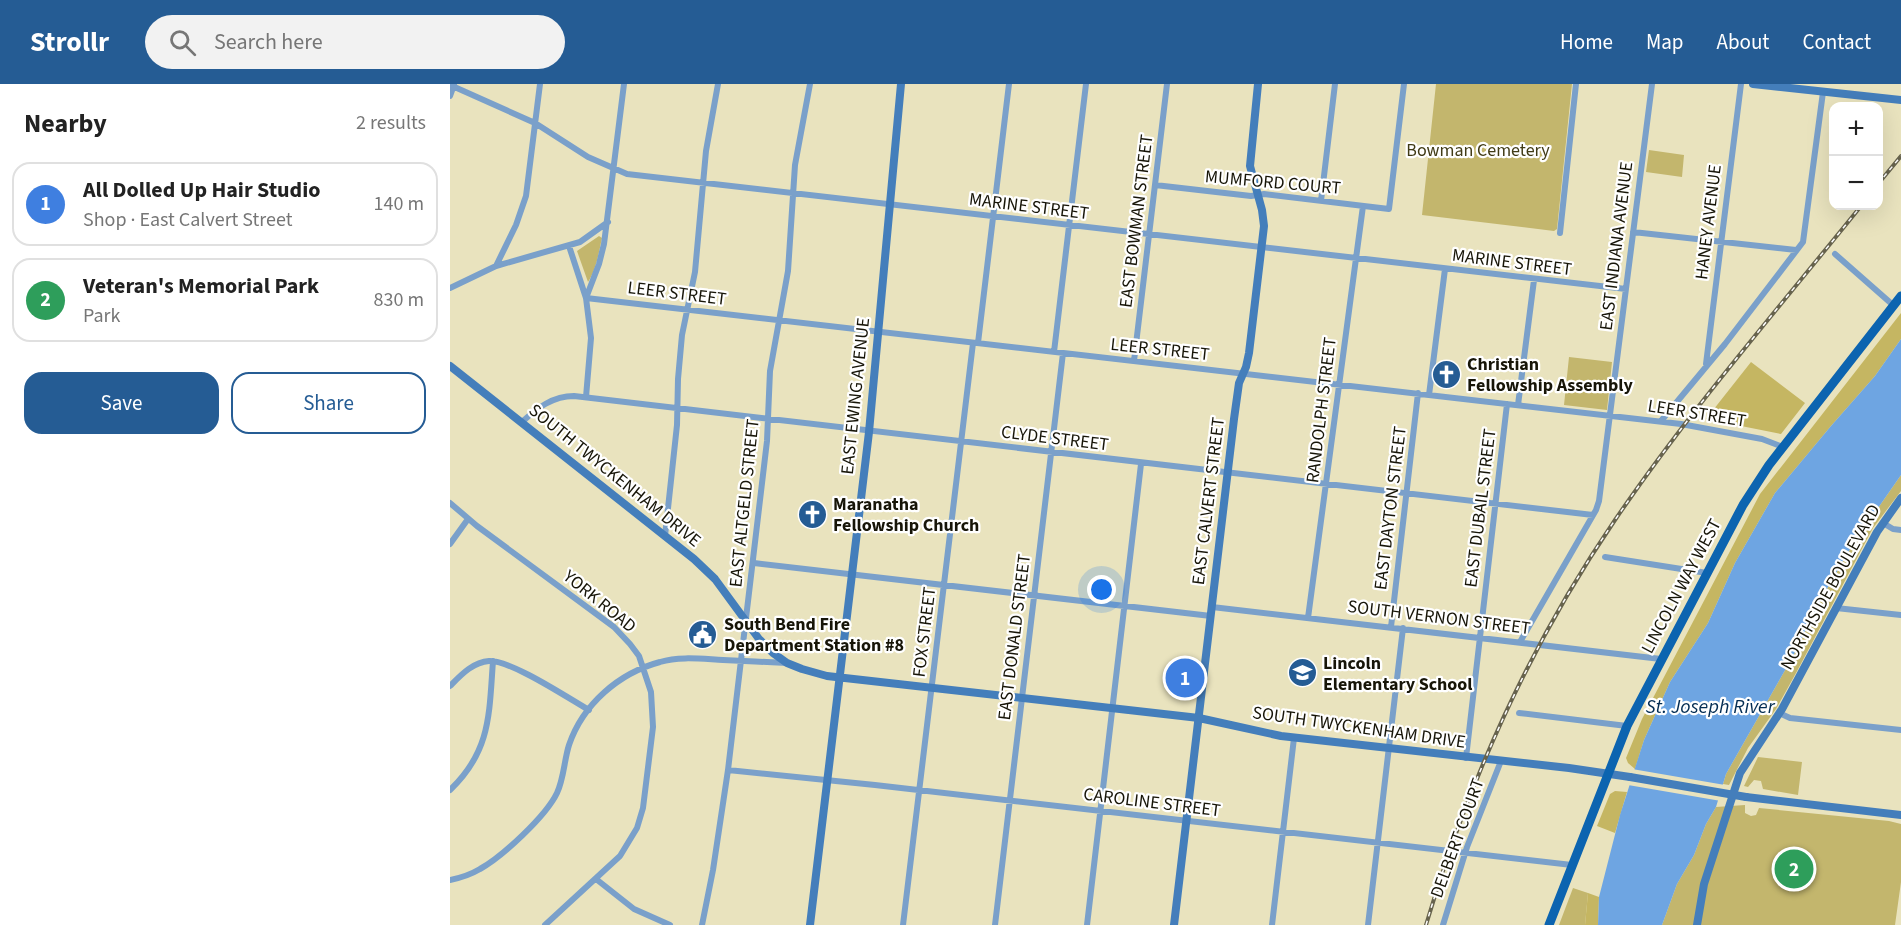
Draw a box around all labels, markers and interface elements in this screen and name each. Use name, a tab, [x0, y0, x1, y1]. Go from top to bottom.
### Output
search box	[145, 15, 565, 69]
text: Strollr	[30, 22, 109, 62]
icon: search	[166, 26, 199, 59]
text: Search here	[214, 26, 323, 58]
text: Home	[1560, 27, 1613, 57]
text: Map	[1646, 27, 1684, 57]
text: About	[1717, 27, 1769, 57]
text: Contact	[1802, 27, 1871, 57]
map controls	[1829, 102, 1883, 210]
button: +	[1829, 102, 1883, 156]
text: Nearby	[24, 105, 107, 142]
text: 2 results	[356, 109, 426, 137]
street label: EAST BOWMAN STREET	[1113, 133, 1160, 309]
park label: Bowman Cemetery	[1406, 138, 1550, 163]
button: −	[1829, 156, 1883, 210]
street label: EAST INDIANA AVENUE	[1594, 160, 1639, 332]
street label: HANEY AVENUE	[1689, 163, 1728, 281]
street label: MUMFORD COURT	[1204, 164, 1342, 201]
text: All Dolled Up Hair Studio	[83, 174, 320, 206]
street label: MARINE STREET	[968, 187, 1091, 226]
text: 1	[40, 190, 51, 218]
text: 140 m	[374, 190, 424, 218]
text: Shop · East Calvert Street	[83, 206, 292, 234]
street label: MARINE STREET	[1451, 243, 1574, 282]
text: Veteran's Memorial Park	[83, 270, 319, 302]
street label: LEER STREET	[626, 275, 728, 312]
text: 2	[40, 286, 51, 314]
text: 830 m	[374, 286, 424, 314]
text: Park	[83, 302, 120, 330]
street label: EAST EWING AVENUE	[835, 316, 876, 476]
street label: LEER STREET	[1109, 332, 1211, 367]
street label: RANDOLPH STREET	[1300, 335, 1343, 484]
place label: Christian Fellowship Assembly	[1467, 352, 1633, 398]
church icon: Christian Fellowship Assembly	[1430, 358, 1462, 390]
button: Save	[24, 372, 219, 434]
button: Share	[231, 372, 426, 434]
street label: LEER STREET	[1646, 393, 1748, 434]
street label: SOUTH TWYCKENHAM DRIVE	[523, 398, 706, 553]
street label: EAST CALVERT STREET	[1186, 415, 1231, 586]
street label: EAST ALTGELD STREET	[723, 417, 766, 588]
street label: CLYDE STREET	[1000, 419, 1110, 458]
street label: EAST DAYTON STREET	[1368, 424, 1413, 591]
street label: EAST DUBAIL STREET	[1458, 427, 1503, 589]
place label: Maranatha Fellowship Church	[833, 492, 979, 538]
church icon: Maranatha Fellowship Church	[796, 498, 828, 530]
street label: NORTHSIDE BOULEVARD	[1774, 500, 1886, 675]
street label: LINCOLN WAY WEST	[1635, 514, 1728, 658]
street label: EAST DONALD STREET	[992, 552, 1037, 722]
street label: YORK ROAD	[557, 564, 642, 639]
your location	[1087, 575, 1116, 604]
street label: FOX STREET	[907, 585, 942, 679]
street label: SOUTH VERNON STREET	[1346, 594, 1532, 641]
place label: South Bend Fire Department Station #8	[724, 612, 904, 658]
public building icon: South Bend Fire Department Station #8	[687, 618, 719, 650]
place label: Lincoln Elementary School	[1323, 651, 1473, 697]
pin: 1	[1166, 656, 1204, 700]
school or university icon: Lincoln Elementary School	[1286, 657, 1318, 689]
water label: St. Joseph River	[1645, 693, 1776, 721]
street label: SOUTH TWYCKENHAM DRIVE	[1251, 700, 1467, 755]
street label: DELBERT COURT	[1424, 775, 1491, 901]
street label: CAROLINE STREET	[1082, 782, 1222, 823]
pin: 2	[1774, 846, 1814, 892]

